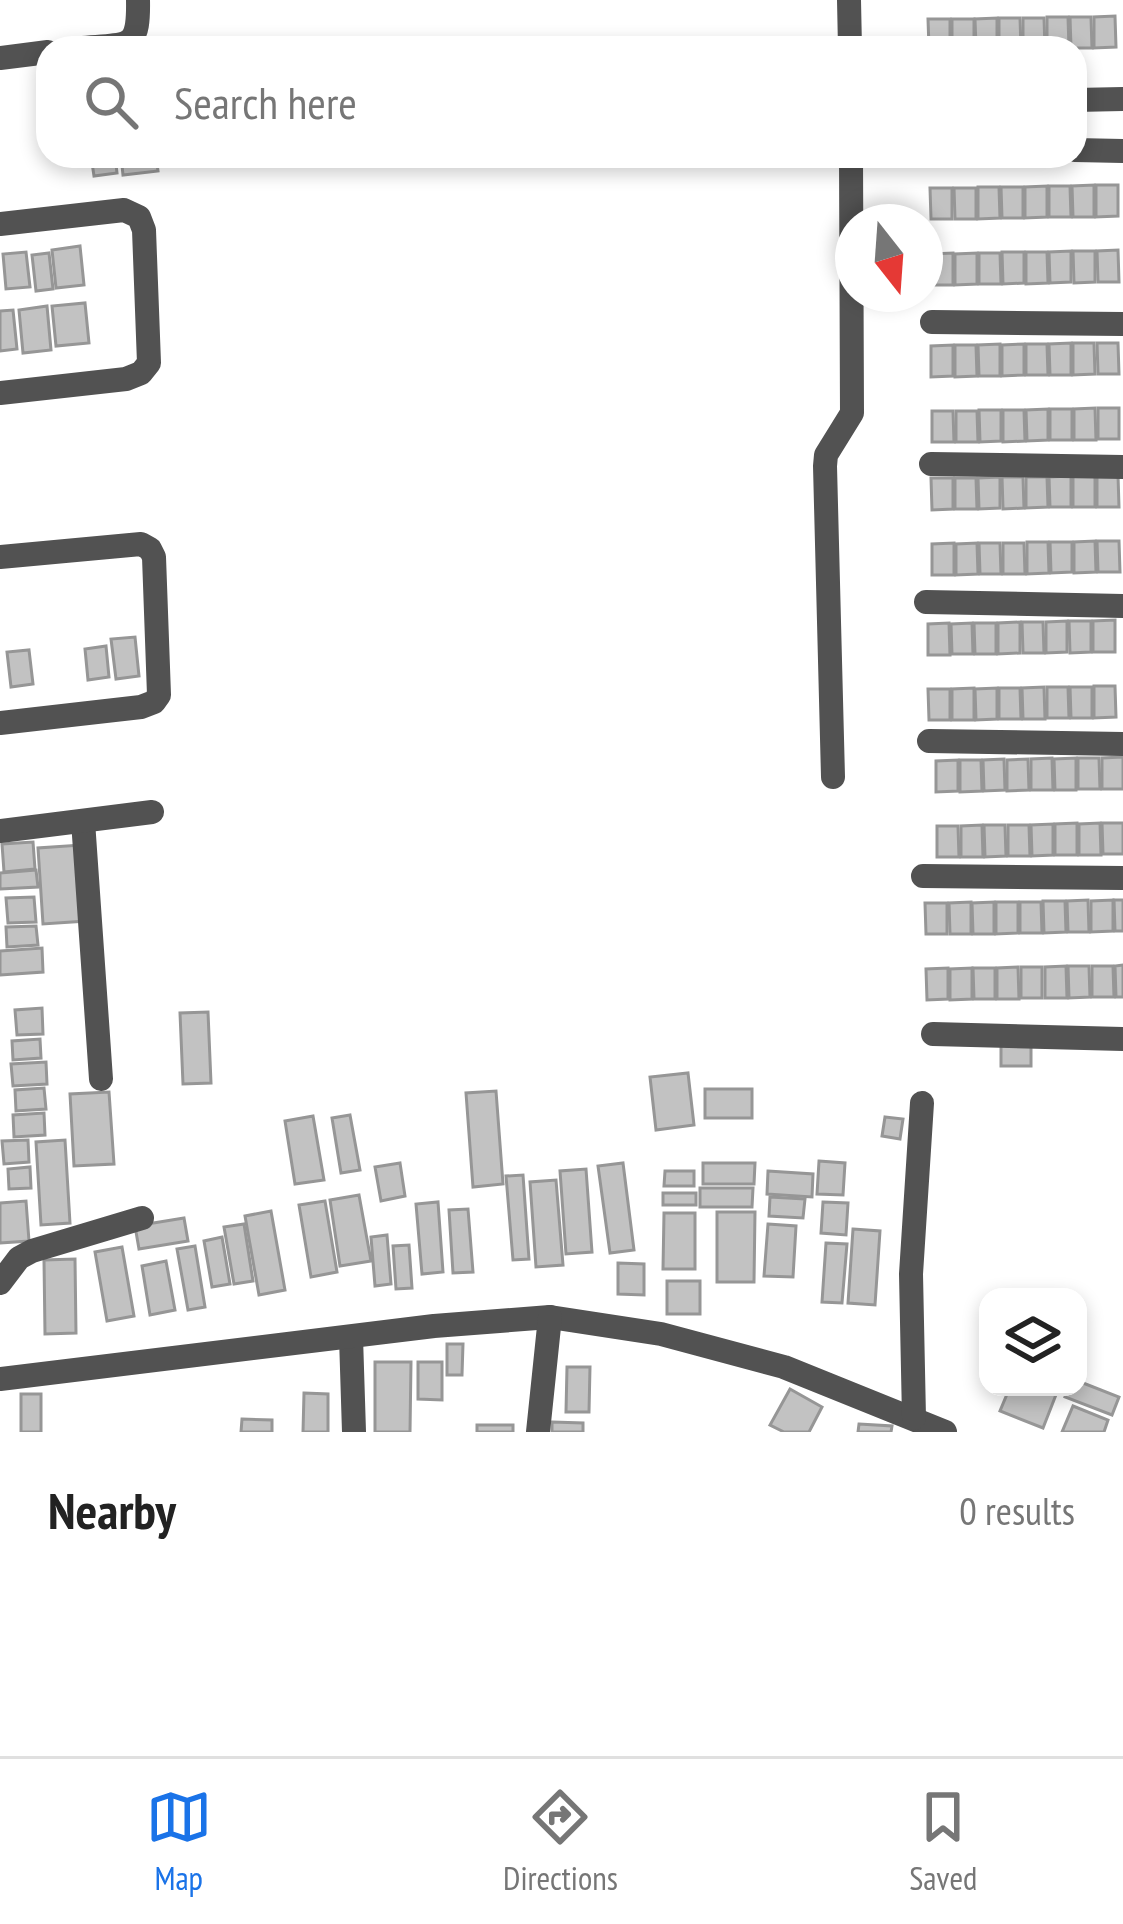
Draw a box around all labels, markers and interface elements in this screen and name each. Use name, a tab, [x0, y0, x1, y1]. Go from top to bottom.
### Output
search box	[36, 36, 1087, 168]
icon: search	[78, 69, 144, 135]
text: Search here	[174, 73, 357, 131]
north arrow	[835, 204, 943, 312]
map controls	[979, 1288, 1087, 1396]
button: layers	[979, 1288, 1087, 1396]
text: Nearby	[48, 1477, 176, 1543]
text: 0 results	[959, 1485, 1075, 1536]
tab: Map	[146, 1784, 212, 1899]
tab: Directions	[503, 1784, 618, 1899]
tab: Saved	[909, 1784, 977, 1899]

